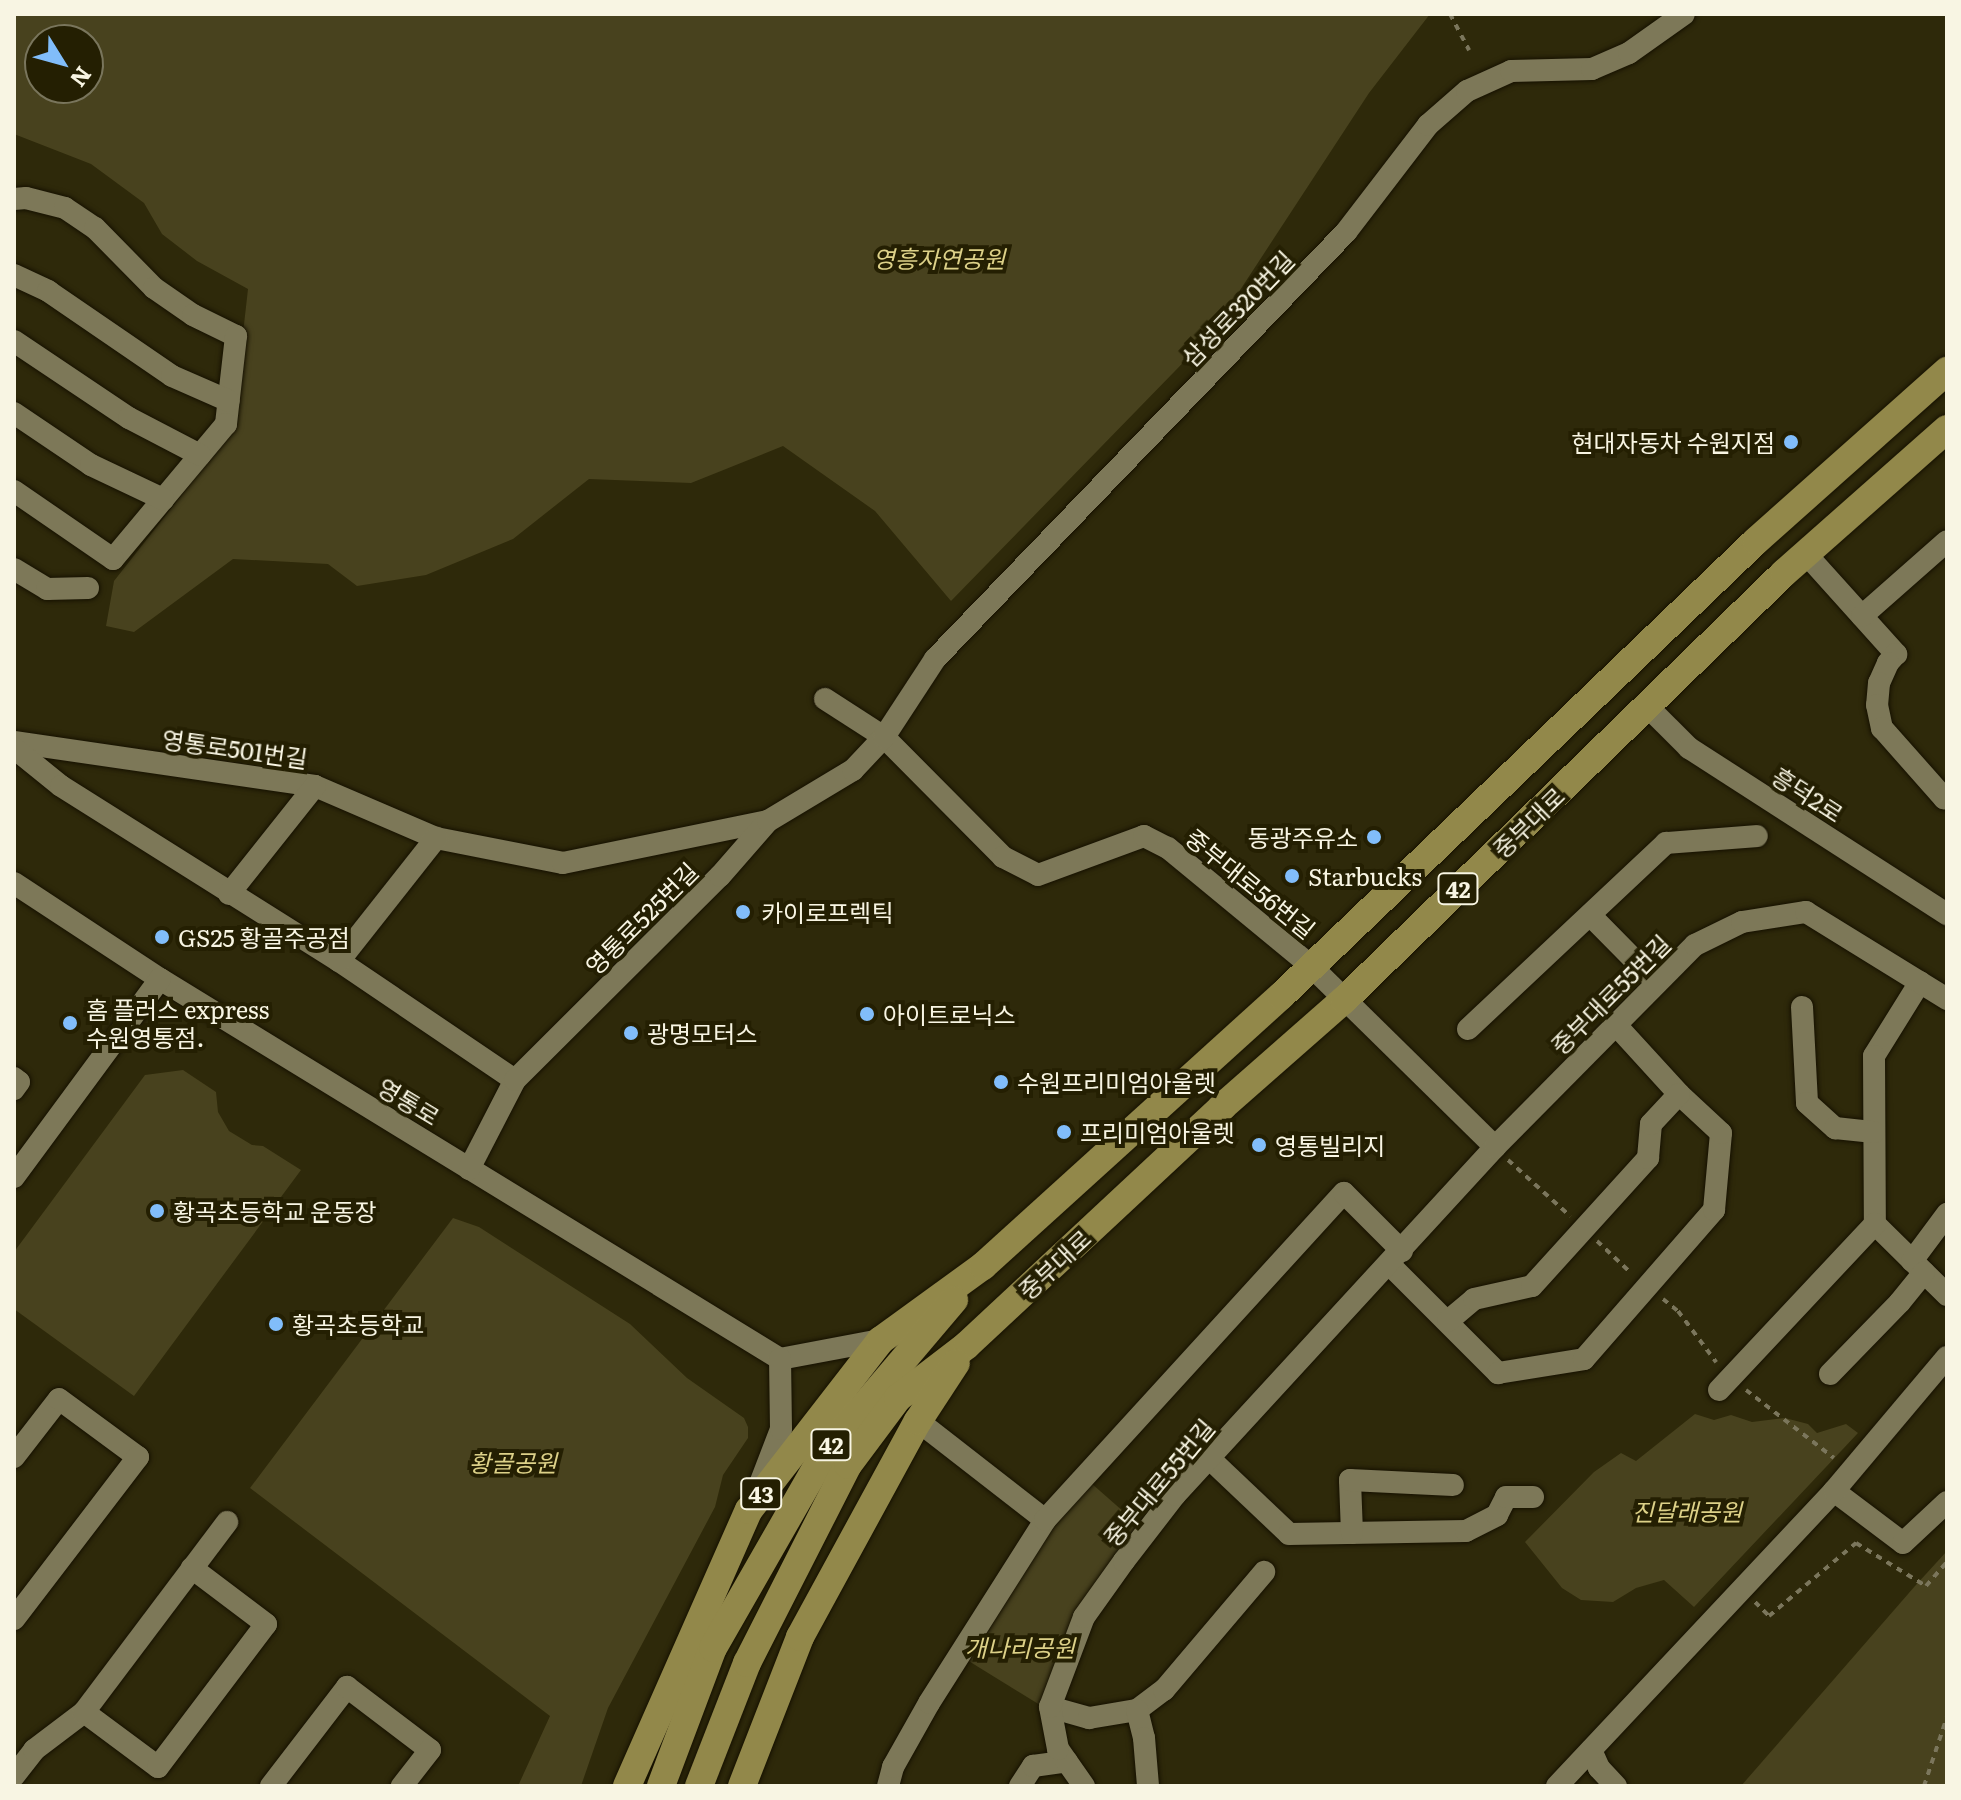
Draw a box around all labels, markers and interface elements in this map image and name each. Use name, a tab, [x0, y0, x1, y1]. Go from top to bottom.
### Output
north arrow	[24, 24, 104, 104]
text: N	[63, 60, 101, 95]
park label: 영흥자연공원	[873, 244, 1005, 272]
street label: 삼성로320번길	[1175, 245, 1299, 371]
place label: 현대자동차 수원지점	[1571, 428, 1775, 456]
marker: 현대자동차 수원지점	[1782, 433, 1800, 451]
street label: 영통로501번길	[161, 724, 309, 772]
street label: 흥덕2로	[1767, 761, 1849, 827]
street label: 중부대로	[1486, 781, 1570, 863]
street label: 중부대로56번길	[1181, 822, 1321, 944]
place label: 동광주유소	[1248, 823, 1358, 851]
marker: 동광주유소	[1365, 828, 1383, 846]
street label: 영통로525번길	[579, 856, 703, 980]
place label: Starbucks	[1308, 862, 1422, 890]
marker: Starbucks	[1283, 867, 1301, 885]
road number: 42	[1436, 871, 1480, 907]
place label: 카이로프렉틱	[761, 898, 893, 926]
marker: 카이로프렉틱	[732, 901, 754, 923]
place label: GS25 황골주공점	[178, 923, 350, 951]
marker: GS25 황골주공점	[153, 928, 171, 946]
street label: 중부대로55번길	[1544, 928, 1676, 1060]
place label: 홈 플러스 express 수원영통점.	[86, 995, 269, 1051]
place label: 아이트로닉스	[883, 1000, 1015, 1028]
marker: 아이트로닉스	[858, 1005, 876, 1023]
marker: 홈 플러스 express 수원영통점.	[61, 1014, 79, 1032]
place label: 광명모터스	[647, 1019, 757, 1047]
marker: 광명모터스	[622, 1024, 640, 1042]
place label: 수원프리미엄아울렛	[1017, 1068, 1216, 1096]
street label: 영통로	[373, 1072, 445, 1130]
marker: 수원프리미엄아울렛	[992, 1073, 1010, 1091]
place label: 프리미엄아울렛	[1080, 1118, 1235, 1146]
marker: 프리미엄아울렛	[1055, 1123, 1073, 1141]
place label: 영통빌리지	[1275, 1131, 1385, 1159]
marker: 영통빌리지	[1250, 1136, 1268, 1154]
place label: 황곡초등학교 운동장	[173, 1197, 377, 1225]
marker: 황곡초등학교 운동장	[148, 1202, 166, 1220]
street label: 중부대로	[1012, 1223, 1096, 1305]
place label: 황곡초등학교	[292, 1310, 424, 1338]
marker: 황곡초등학교	[267, 1315, 285, 1333]
street label: 중부대로55번길	[1097, 1413, 1219, 1551]
road number: 42	[809, 1427, 853, 1463]
park label: 황골공원	[469, 1448, 557, 1476]
road number: 43	[739, 1476, 783, 1512]
park label: 진달래공원	[1632, 1497, 1742, 1525]
park label: 개나리공원	[965, 1633, 1075, 1661]

